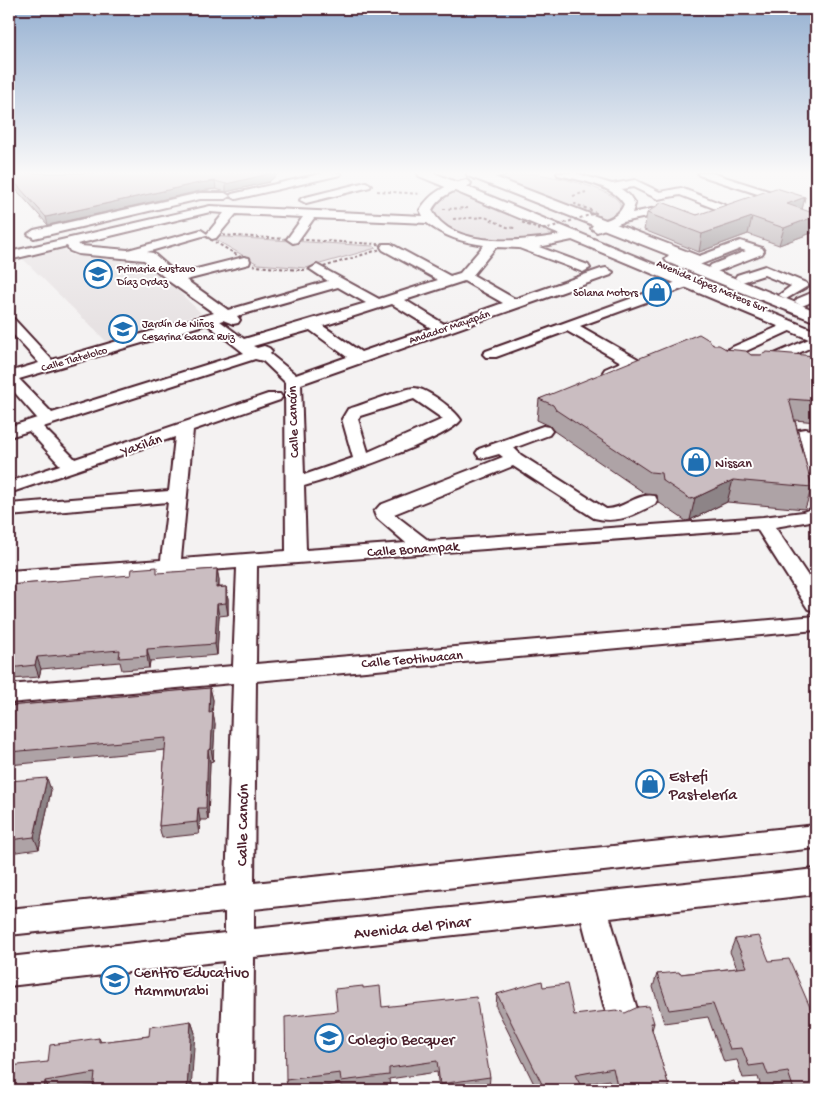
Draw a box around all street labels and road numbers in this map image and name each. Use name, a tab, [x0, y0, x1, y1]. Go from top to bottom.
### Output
street label: Avenida López Mateos Sur	[654, 258, 769, 316]
street label: Andador Mayapán	[408, 308, 492, 347]
street label: Calle Tlatelolco	[40, 345, 109, 375]
street label: Calle Cancún	[285, 385, 304, 458]
street label: Yaxilán	[117, 431, 165, 462]
street label: Calle Bonampak	[367, 539, 461, 562]
street label: Calle Teotihuacan	[361, 648, 464, 673]
street label: Calle Cancún	[234, 783, 255, 866]
street label: Avenida del Pinar	[353, 914, 473, 945]

